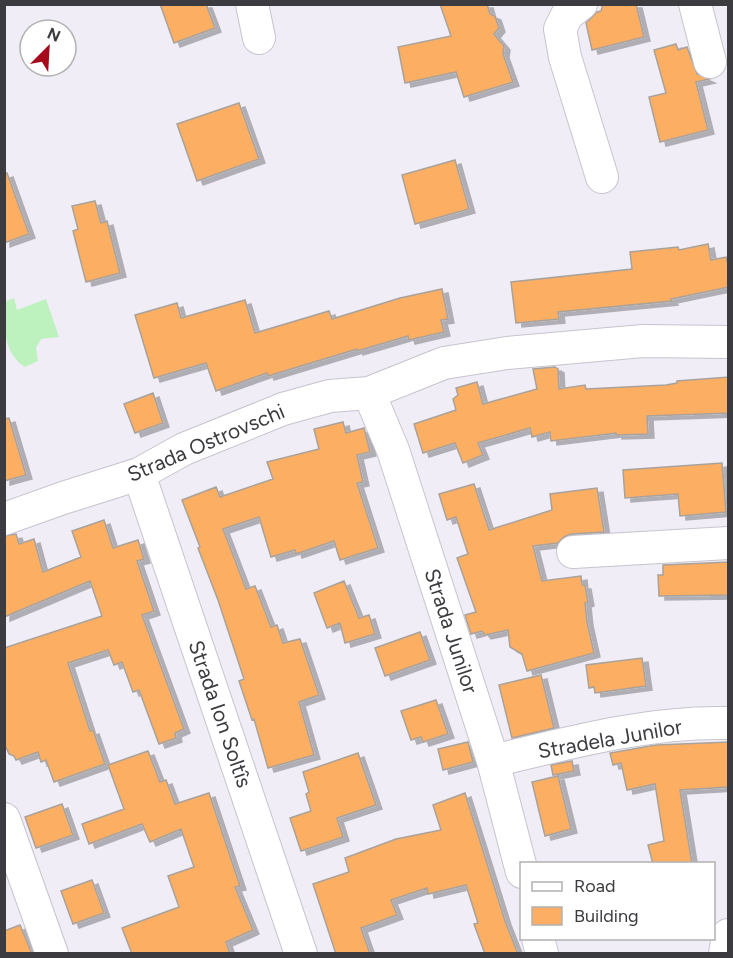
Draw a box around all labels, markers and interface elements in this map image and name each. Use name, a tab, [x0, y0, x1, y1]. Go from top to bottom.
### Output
north arrow	[18, 18, 78, 78]
text: N	[44, 24, 63, 46]
street label: Strada Ostrovschi	[123, 398, 288, 487]
street label: Strada Junilor	[420, 565, 483, 696]
street label: Strada Ion Soltîs	[184, 637, 257, 791]
street label: Stradela Junilor	[536, 714, 684, 763]
legend	[520, 862, 715, 940]
text: Road	[574, 875, 615, 897]
text: Building	[574, 905, 639, 927]

